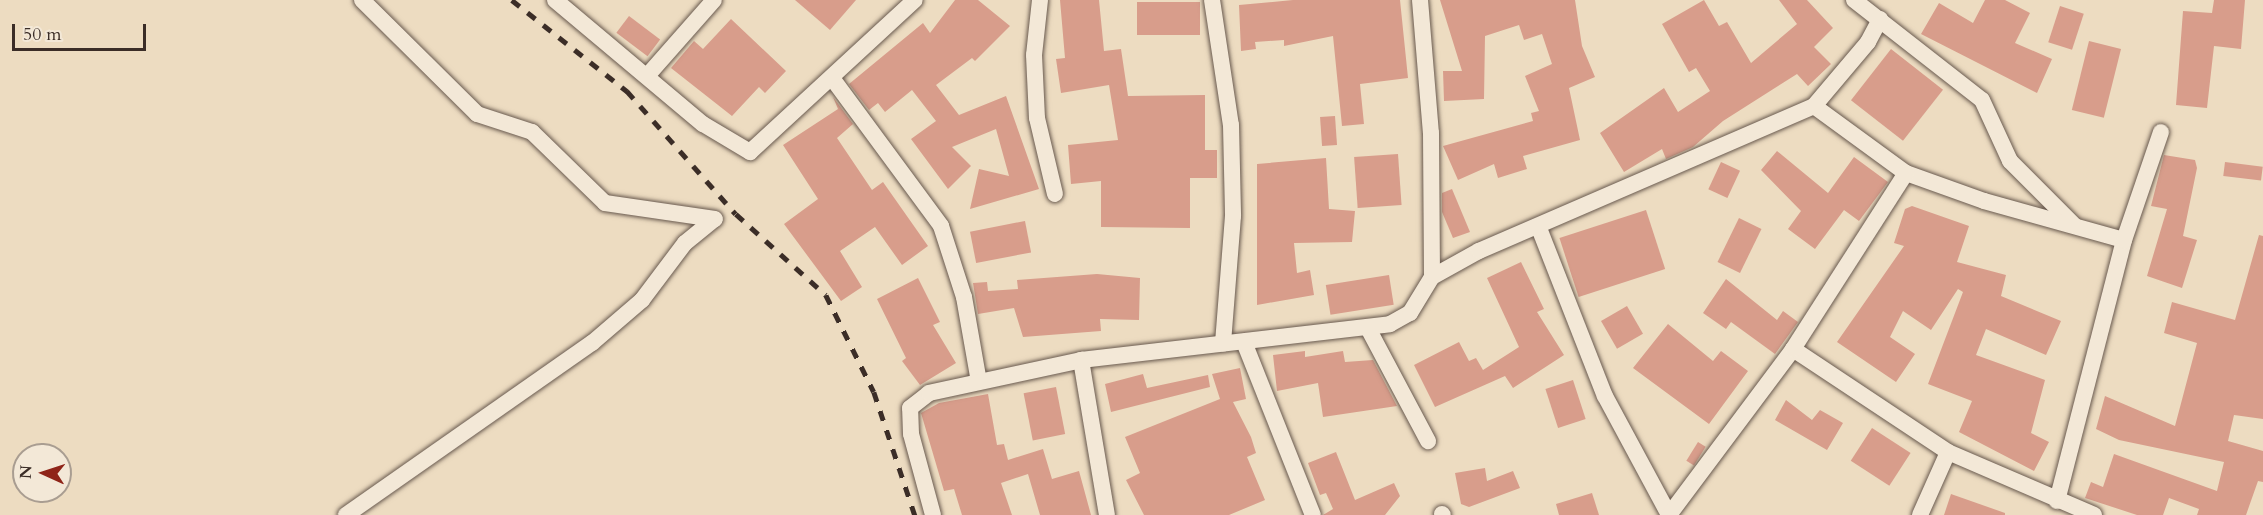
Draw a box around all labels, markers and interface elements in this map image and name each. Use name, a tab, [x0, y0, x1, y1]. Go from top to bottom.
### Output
scale bar	[15, 12, 148, 50]
text: 50 m	[23, 22, 62, 47]
north arrow	[12, 443, 72, 503]
text: N	[15, 465, 37, 480]

